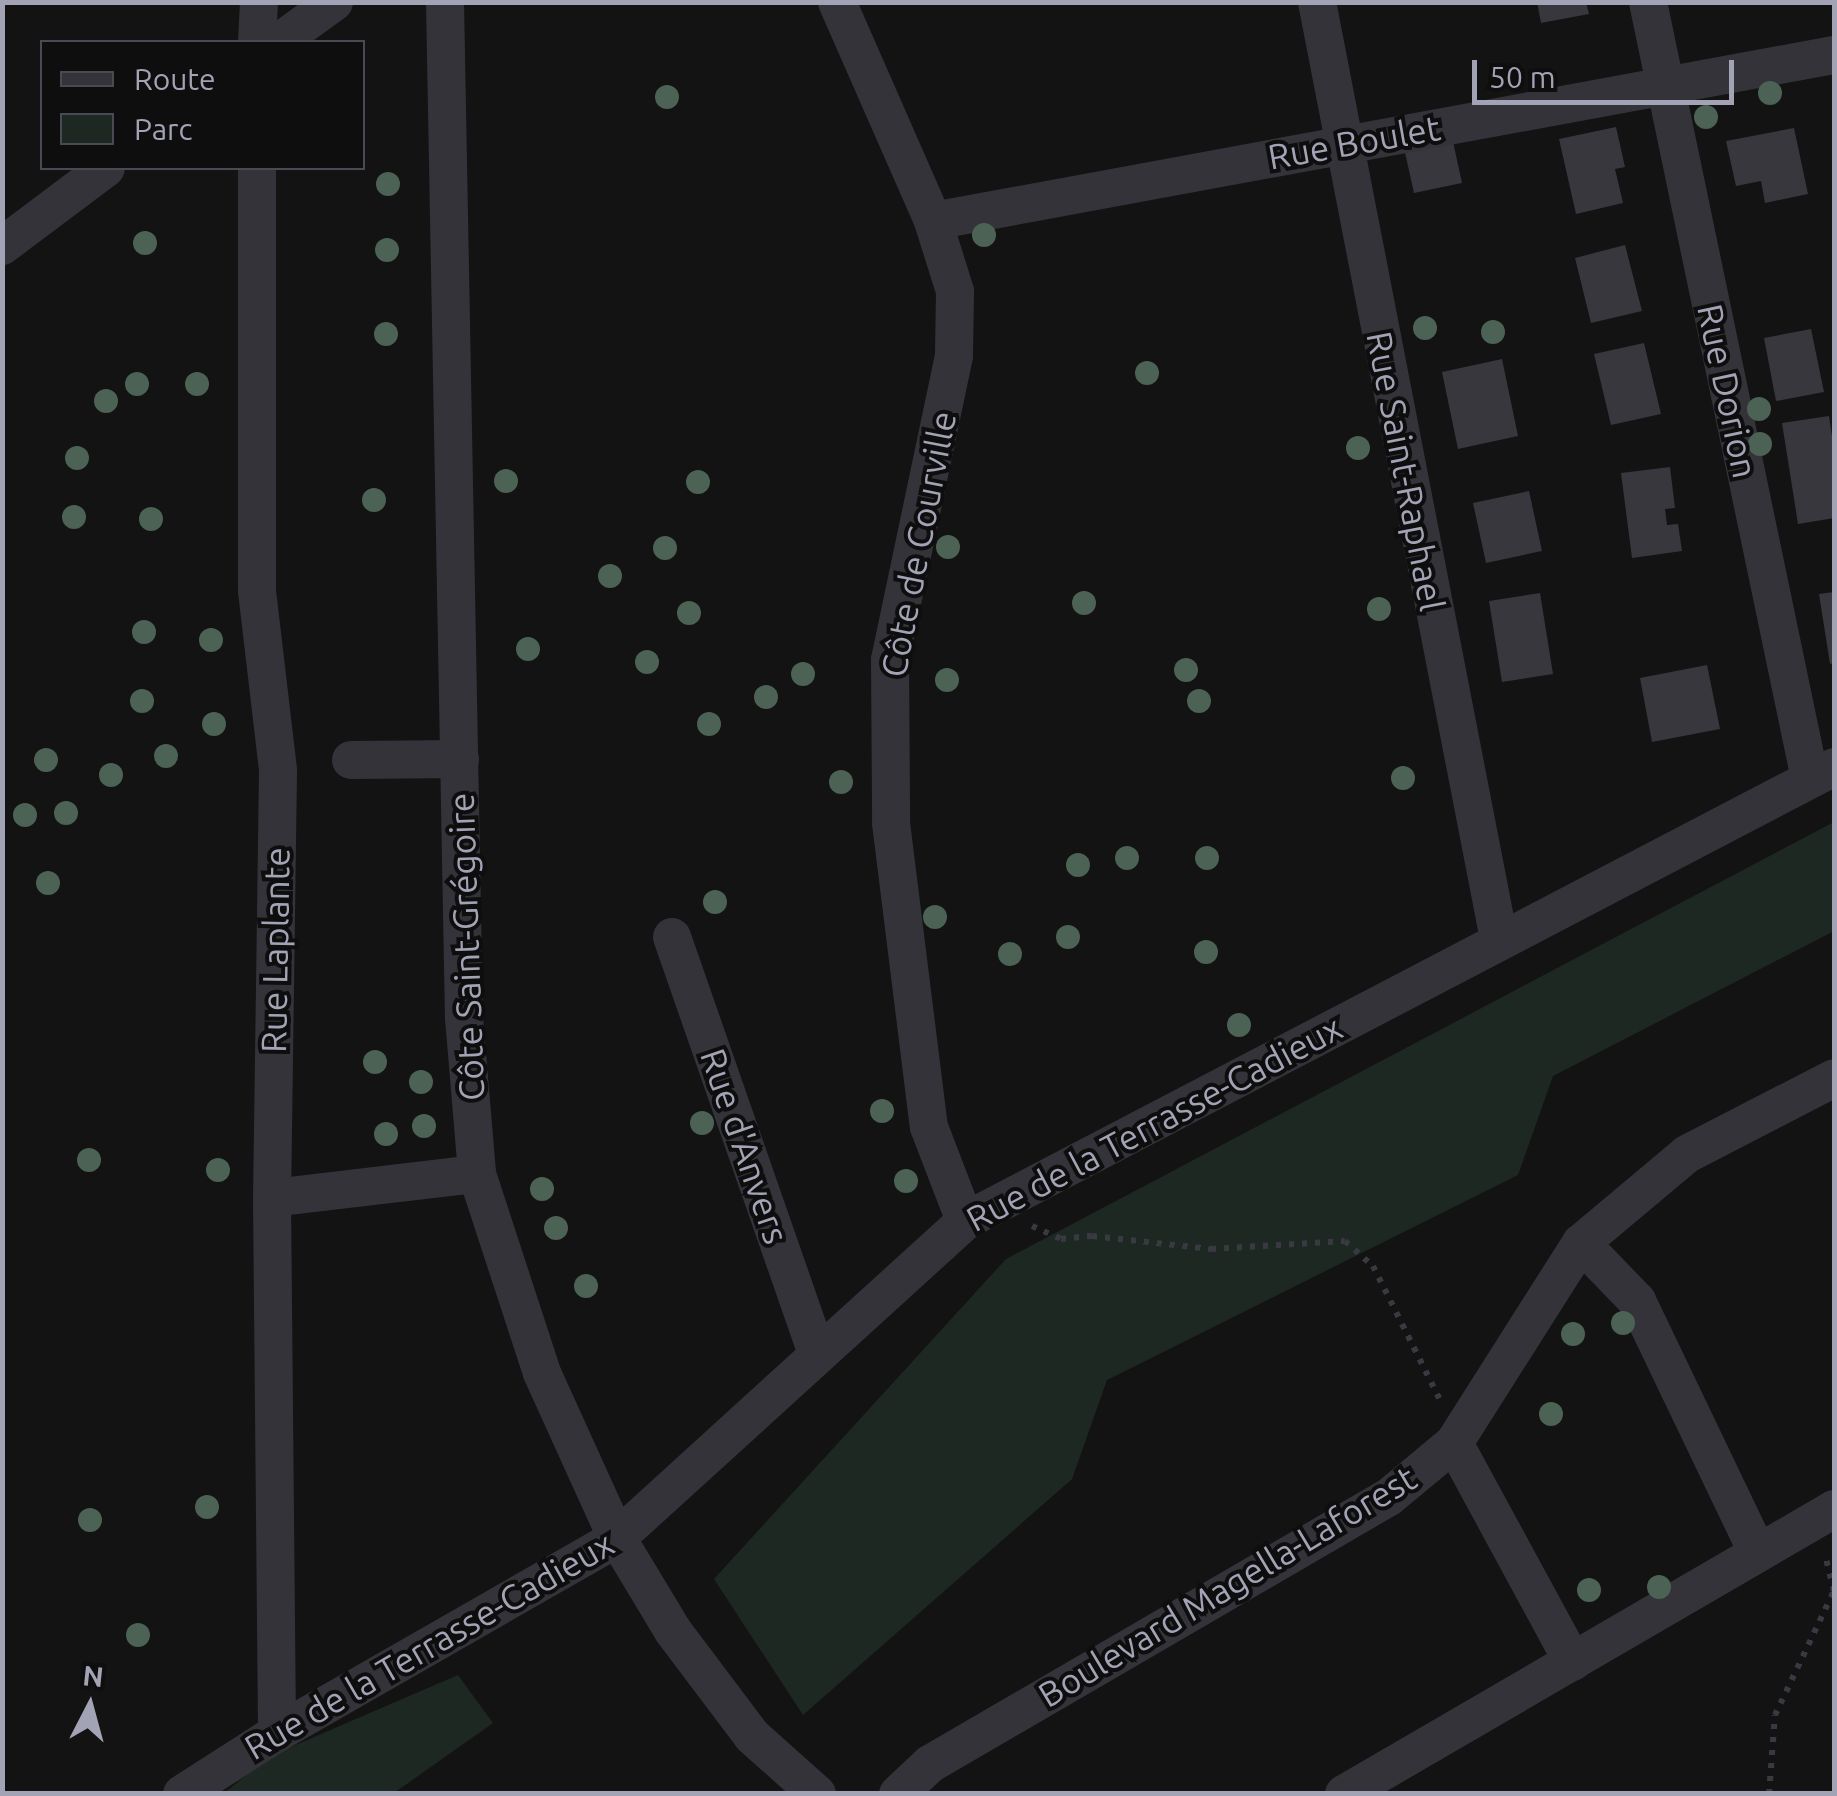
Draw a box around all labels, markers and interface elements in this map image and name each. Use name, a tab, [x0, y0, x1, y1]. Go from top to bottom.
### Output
legend	[40, 40, 365, 170]
scale bar	[1477, 40, 1740, 102]
text: 50 m	[1489, 60, 1556, 94]
text: Route	[134, 62, 216, 96]
street label: Rue Boulet	[1265, 106, 1443, 178]
text: Parc	[134, 112, 192, 146]
street label: Rue Dorion	[1689, 300, 1767, 482]
street label: Rue Saint-Raphael	[1358, 328, 1454, 614]
street label: Côte de Courville	[872, 408, 964, 680]
street label: Côte Saint-Grégoire	[440, 792, 492, 1102]
street label: Rue Laplante	[252, 847, 298, 1053]
street label: Rue de la Terrasse-Cadieux	[959, 1006, 1349, 1240]
street label: Rue d'Anvers	[692, 1043, 798, 1249]
street label: Boulevard Magella-Laforest	[1030, 1456, 1424, 1716]
street label: Rue de la Terrasse-Cadieux	[237, 1522, 621, 1768]
north arrow	[40, 1656, 140, 1756]
text: N	[81, 1659, 105, 1692]

